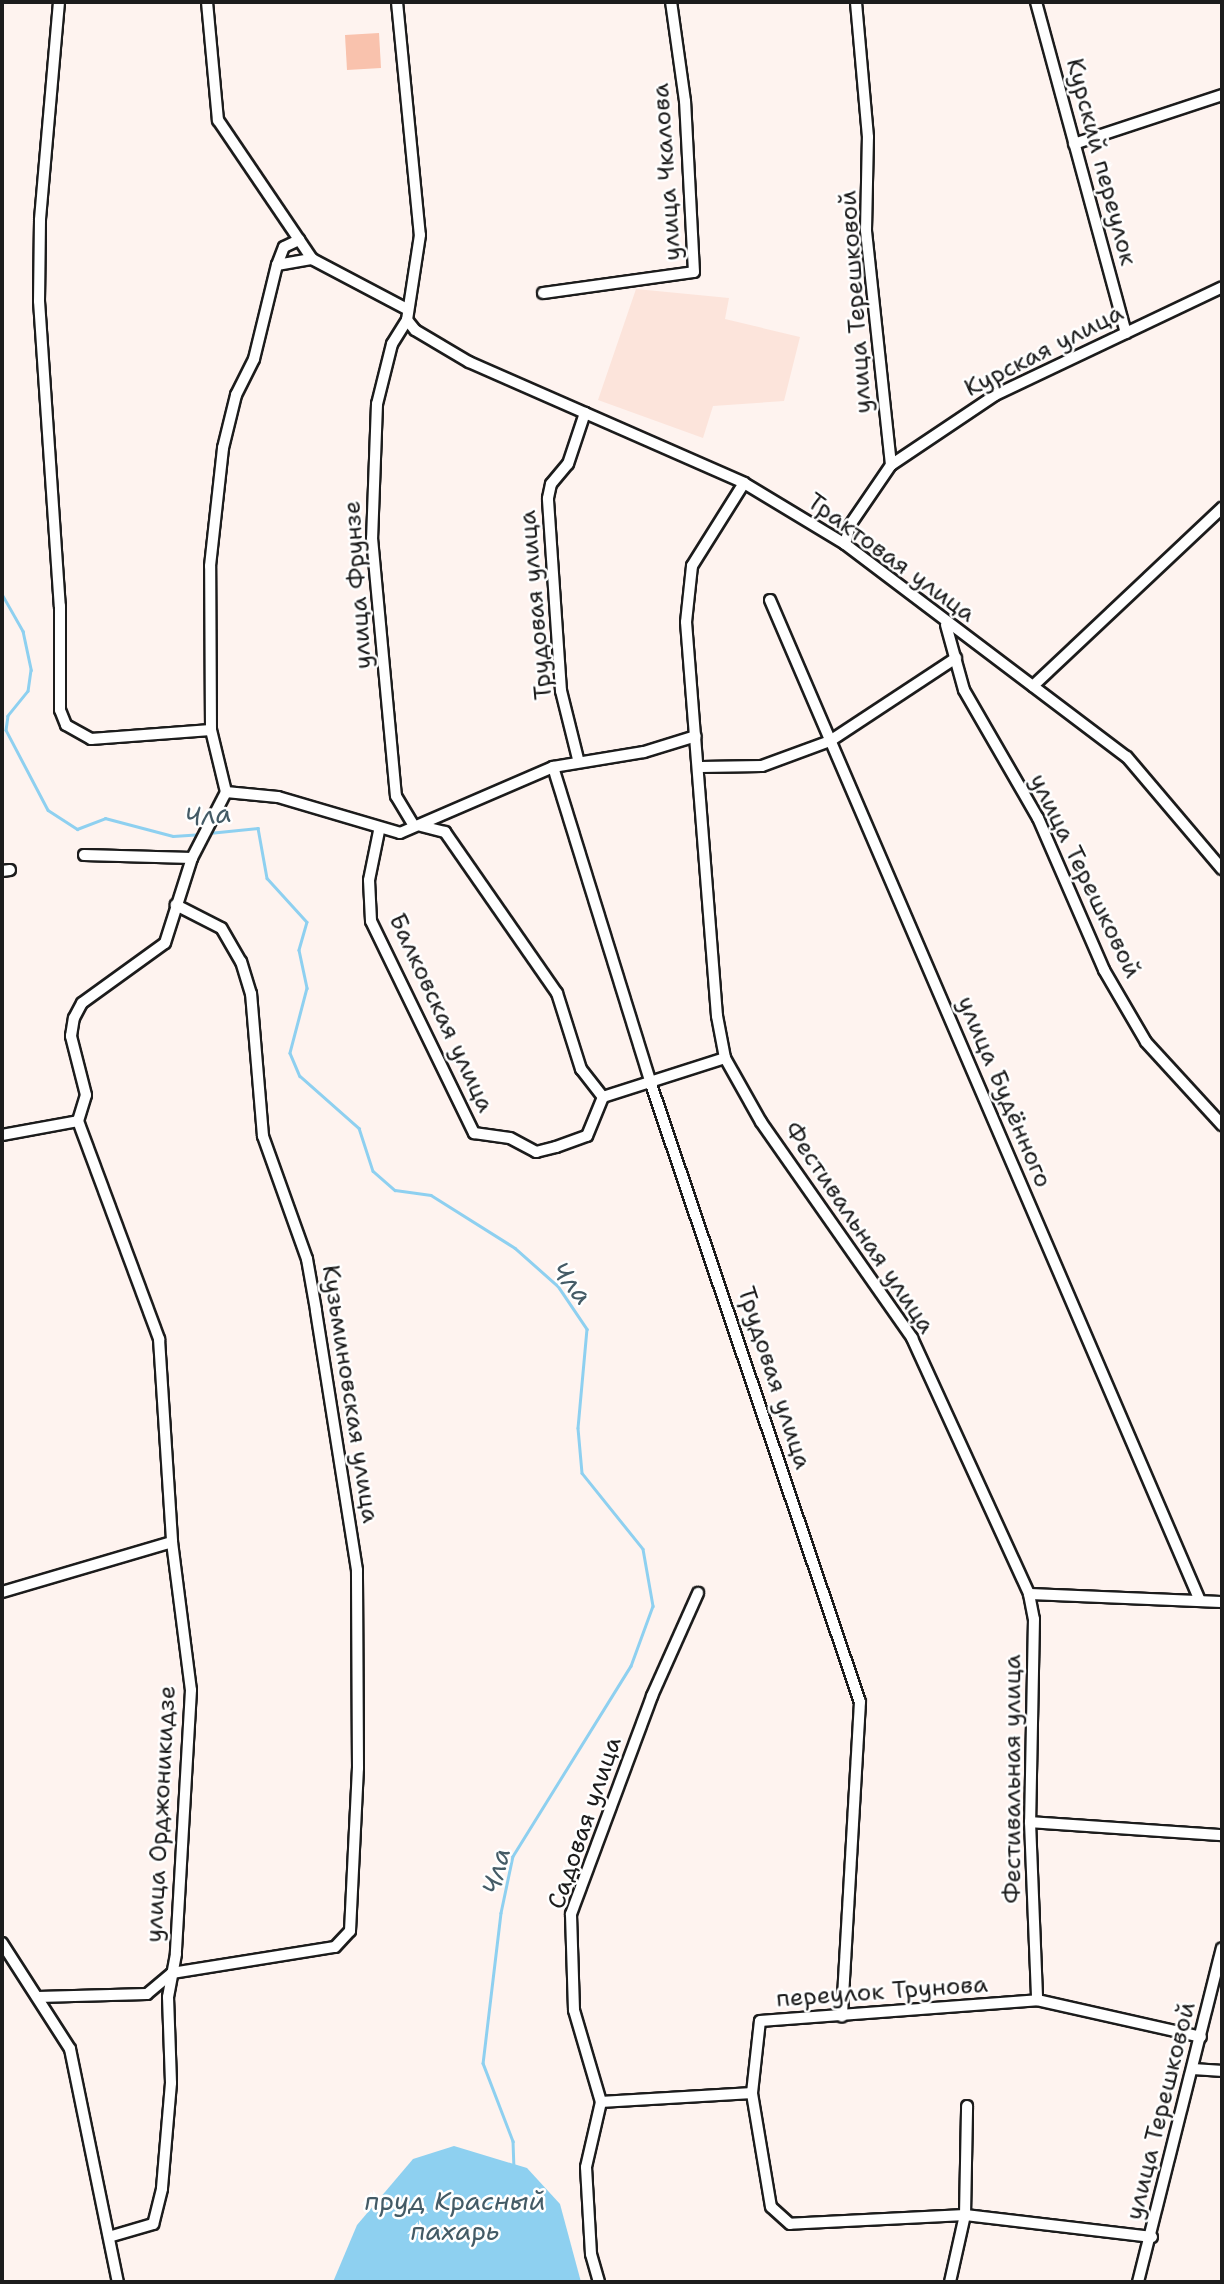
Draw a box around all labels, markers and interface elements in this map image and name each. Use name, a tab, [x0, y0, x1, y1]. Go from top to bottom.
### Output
street label: Курский переулок	[1059, 55, 1143, 269]
street label: улица Чкалова	[646, 82, 688, 262]
street label: улица Терешковой	[834, 189, 878, 415]
street label: Курская улица	[960, 299, 1128, 403]
street label: Трактовая улица	[801, 487, 981, 629]
street label: улица Фрунзе	[338, 500, 378, 670]
street label: Трудовая улица	[513, 509, 559, 701]
street label: улица Терешковой	[1023, 769, 1147, 983]
water label: Чла	[183, 797, 233, 833]
street label: Балковская улица	[382, 909, 500, 1117]
street label: улица Будённого	[951, 992, 1057, 1192]
street label: Фестивальная улица	[777, 1117, 941, 1339]
water label: Чла	[545, 1255, 599, 1311]
street label: Кузьминовская улица	[315, 1263, 385, 1525]
street label: Трудовая улица	[731, 1283, 817, 1473]
street label: Фестивальная улица	[999, 1654, 1027, 1904]
street label: улица Орджоникидзе	[140, 1685, 182, 1943]
street label: Садовая улица	[542, 1733, 628, 1913]
water label: Чла	[475, 1845, 517, 1897]
street label: переулок Трунова	[775, 1970, 989, 2014]
street label: улица Терешковой	[1120, 1999, 1202, 2223]
water label: пруд Красный пахарь	[364, 2185, 546, 2246]

